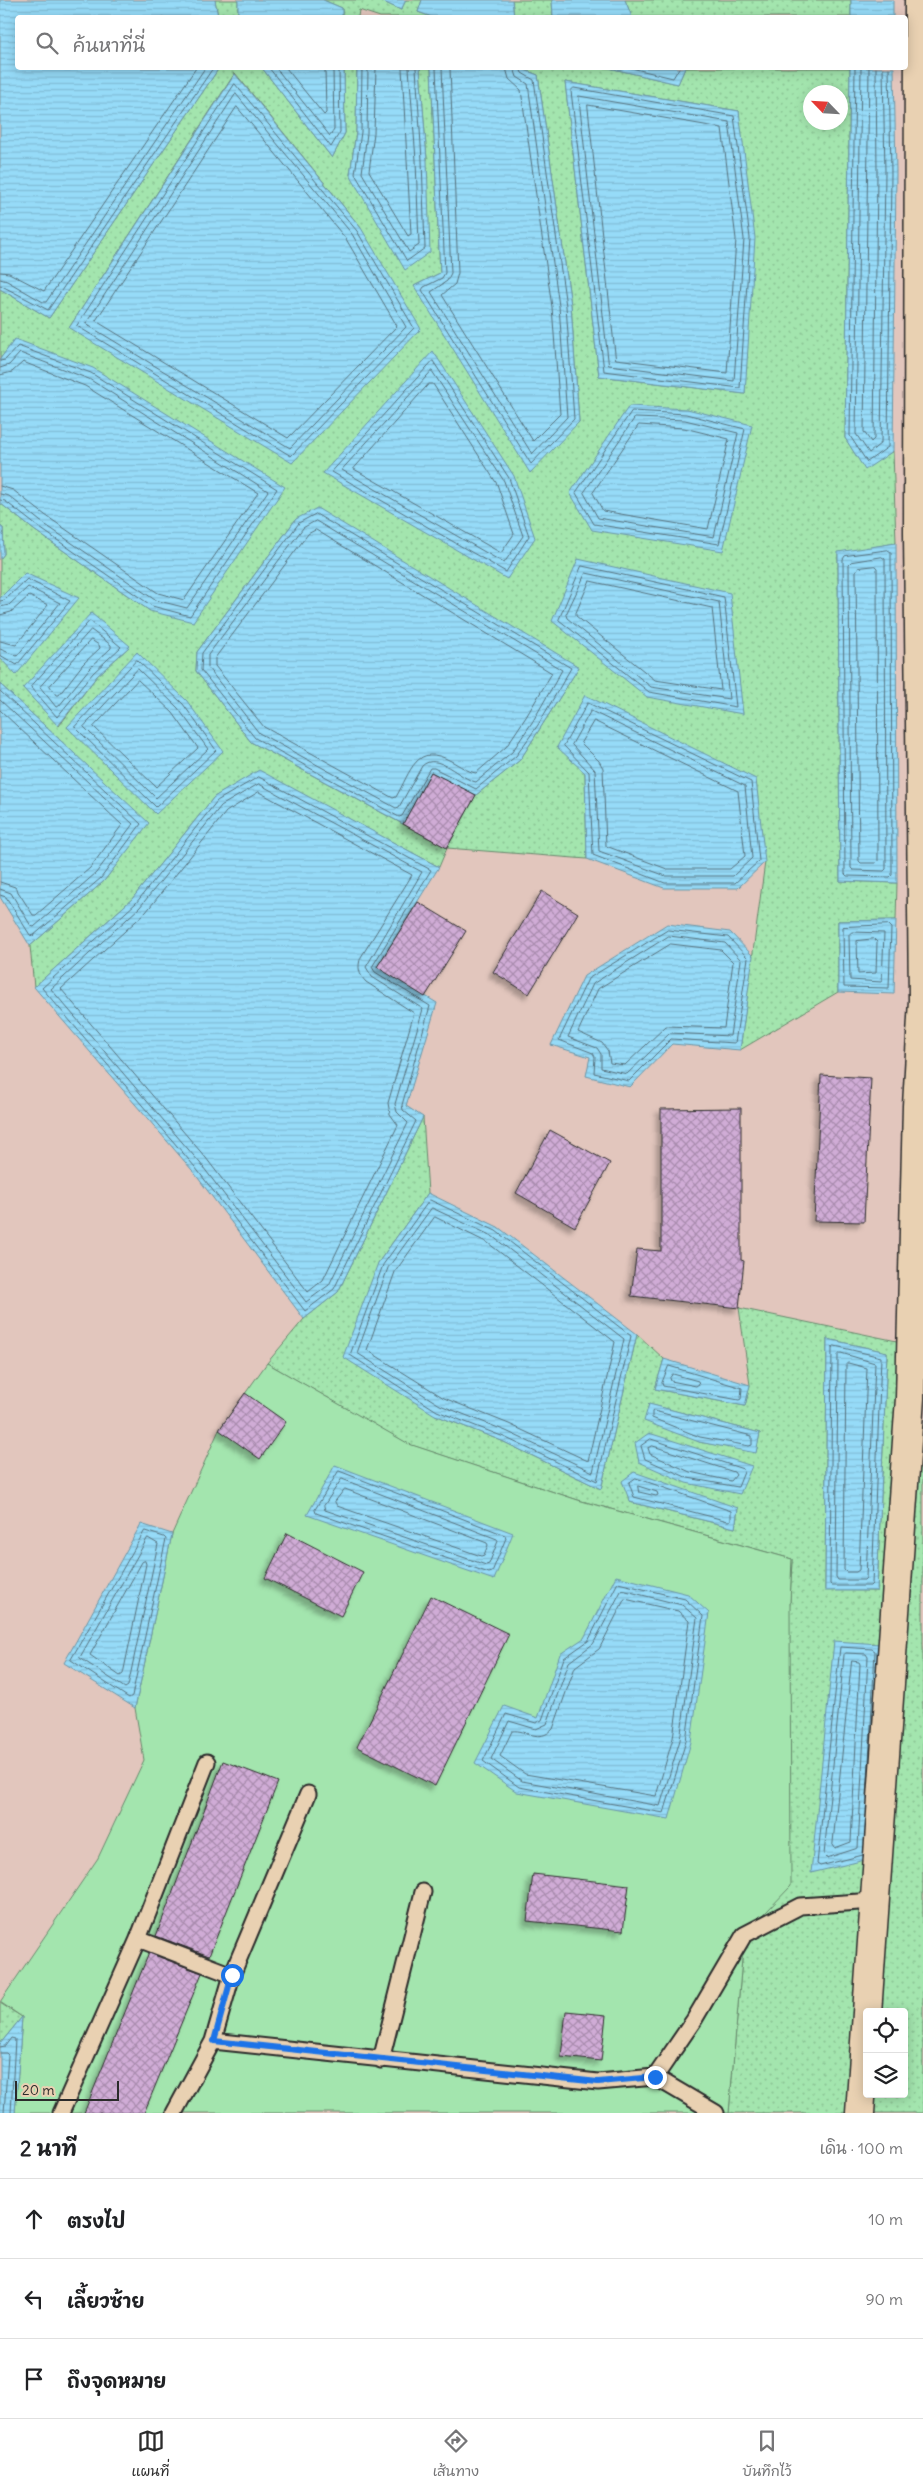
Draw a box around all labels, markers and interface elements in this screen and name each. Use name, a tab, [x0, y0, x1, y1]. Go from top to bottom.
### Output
search box	[15, 15, 908, 70]
icon: search	[33, 29, 61, 57]
text: ค้นหาที่นี่	[73, 33, 145, 57]
north arrow	[803, 85, 848, 130]
route start	[221, 1964, 244, 1987]
map controls	[863, 2008, 908, 2098]
button: locate	[863, 2008, 908, 2053]
button: layers	[863, 2053, 908, 2098]
route end	[644, 2066, 667, 2089]
scale bar	[15, 2078, 119, 2101]
text: 20 m	[22, 2081, 55, 2099]
text: 2 นาที	[20, 2135, 77, 2162]
text: เดิน · 100 m	[820, 2138, 903, 2158]
icon: ahead	[20, 2205, 48, 2233]
text: ตรงไป	[67, 2209, 125, 2233]
text: 10 m	[868, 2209, 903, 2229]
icon: left	[20, 2285, 48, 2313]
text: เลี้ยวซ้าย	[67, 2289, 144, 2313]
text: 90 m	[865, 2289, 903, 2309]
icon: arrive	[20, 2365, 48, 2393]
text: ถึงจุดหมาย	[67, 2369, 166, 2393]
tab: แผนที่	[132, 2427, 169, 2481]
tab: เส้นทาง	[433, 2427, 479, 2481]
tab: บันทึกไว้	[742, 2427, 791, 2481]

